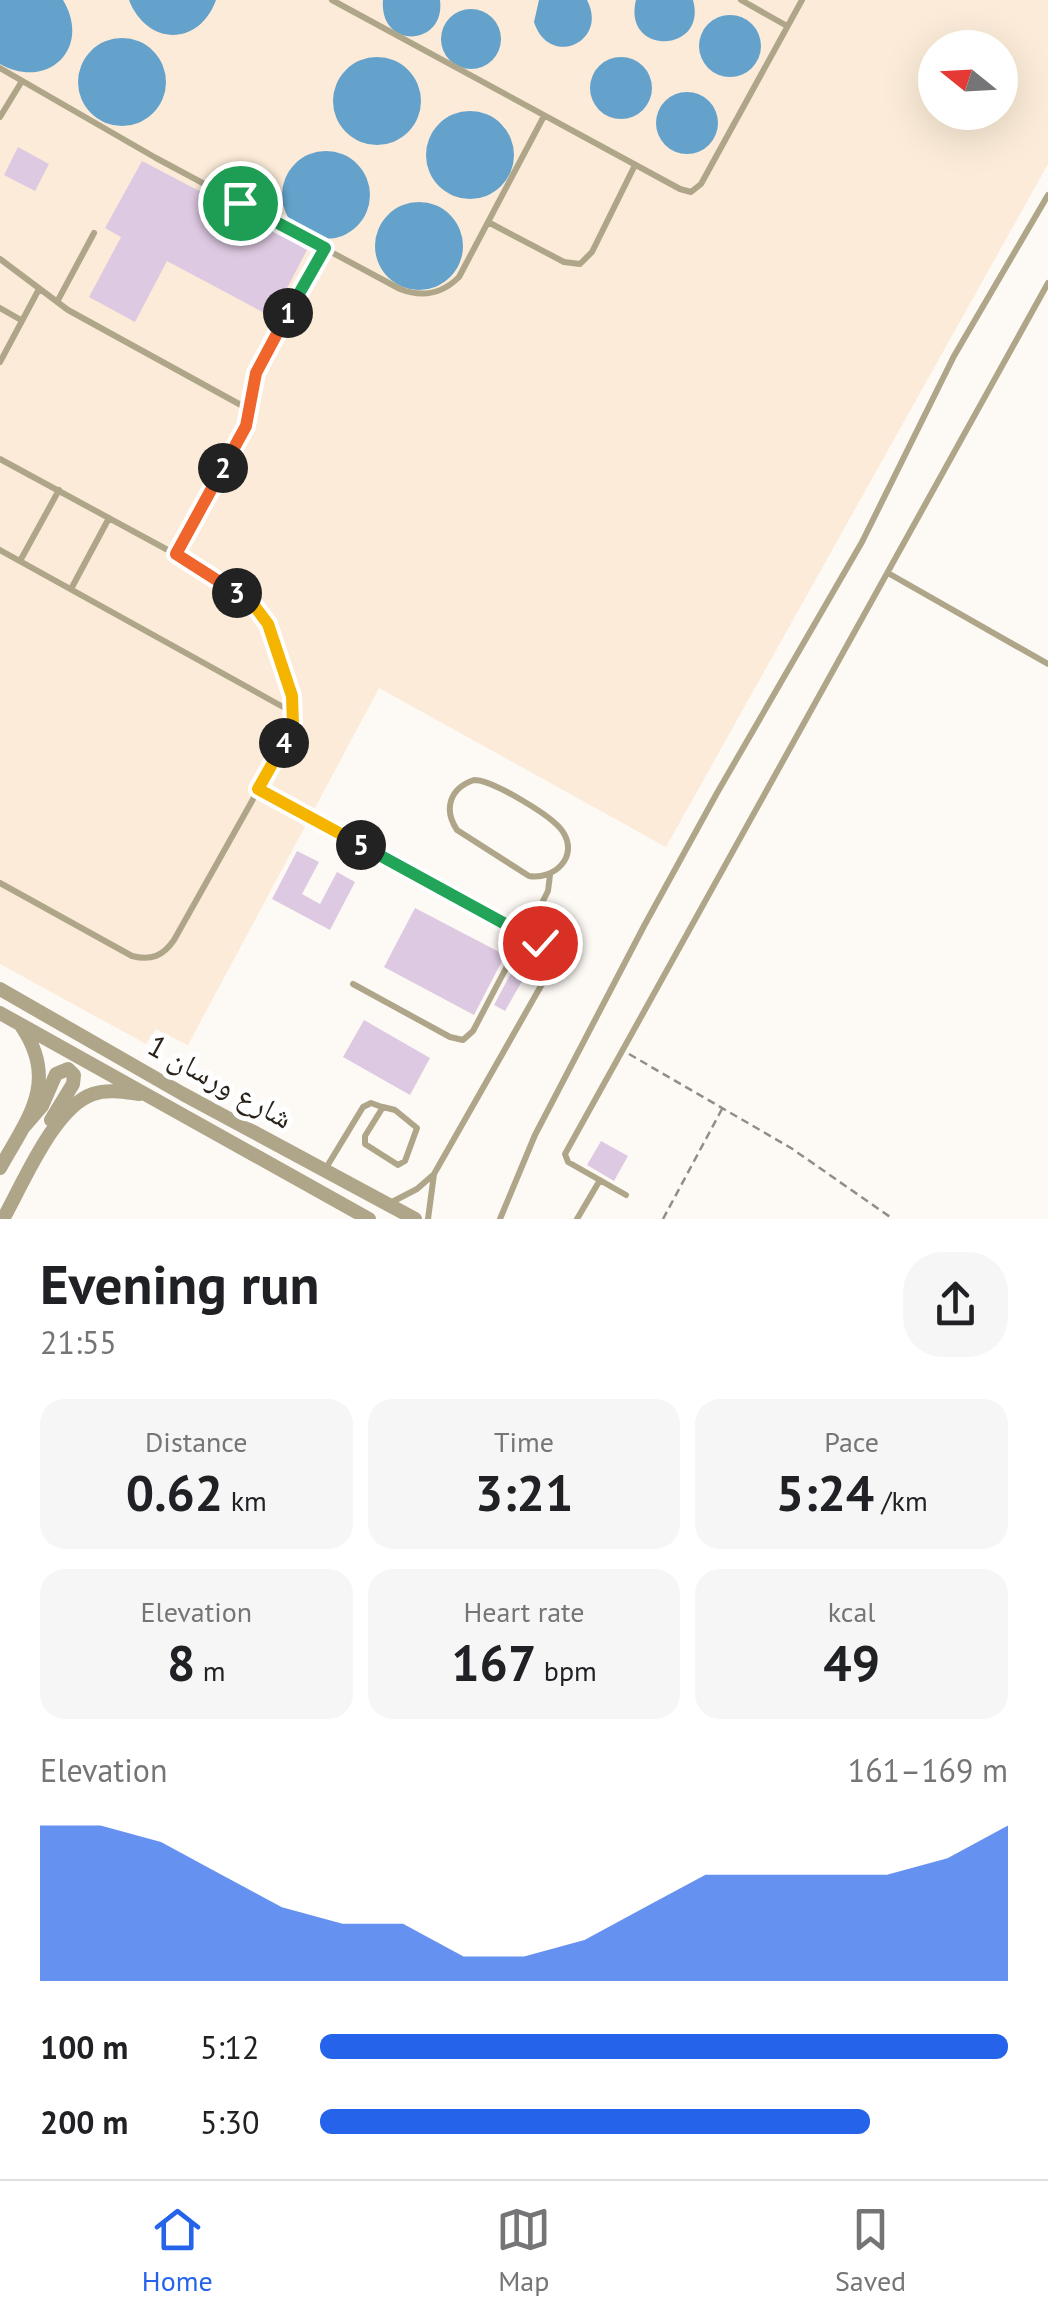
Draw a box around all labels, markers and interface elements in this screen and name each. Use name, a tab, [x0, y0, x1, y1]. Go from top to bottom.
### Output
north arrow	[918, 30, 1018, 130]
map controls	[918, 30, 1018, 130]
pin	[198, 161, 283, 246]
icon: arrive	[213, 176, 268, 231]
pin: 1	[263, 288, 313, 338]
text: 1	[280, 294, 296, 331]
pin: 2	[198, 443, 248, 493]
text: 2	[215, 449, 231, 486]
pin: 3	[212, 568, 262, 618]
text: 3	[229, 574, 245, 611]
pin: 4	[259, 718, 309, 768]
text: 4	[276, 724, 292, 761]
pin: 5	[336, 820, 386, 870]
text: 5	[353, 826, 369, 863]
pin	[498, 901, 583, 986]
icon: check	[513, 916, 568, 971]
street label: شارع ورسان 1	[141, 1025, 300, 1137]
text: Evening run	[40, 1248, 320, 1319]
button: share	[903, 1252, 1008, 1357]
text: 21:55	[40, 1321, 117, 1363]
text: Distance	[145, 1423, 248, 1460]
text: Time	[494, 1423, 554, 1460]
text: Pace	[824, 1423, 879, 1460]
text: 0.62	[126, 1460, 223, 1525]
text: 3:21	[475, 1460, 573, 1525]
text: 5:24	[776, 1460, 874, 1525]
text: km	[223, 1482, 267, 1519]
text: /km	[874, 1482, 928, 1519]
text: Elevation	[141, 1593, 252, 1630]
text: Heart rate	[463, 1593, 585, 1630]
text: kcal	[828, 1593, 876, 1630]
text: 8	[167, 1630, 195, 1695]
text: 167	[451, 1630, 536, 1695]
text: 49	[823, 1630, 880, 1695]
text: m	[195, 1652, 226, 1689]
text: bpm	[536, 1652, 597, 1689]
text: Elevation	[40, 1749, 167, 1791]
text: 161–169 m	[848, 1749, 1008, 1791]
text: 100 m	[40, 2026, 128, 2068]
text: 5:12	[200, 2026, 259, 2068]
text: 200 m	[40, 2101, 128, 2143]
text: 5:30	[200, 2101, 259, 2143]
tab: Home	[142, 2202, 213, 2299]
tab: Map	[496, 2202, 551, 2299]
tab: Saved	[835, 2202, 906, 2299]

